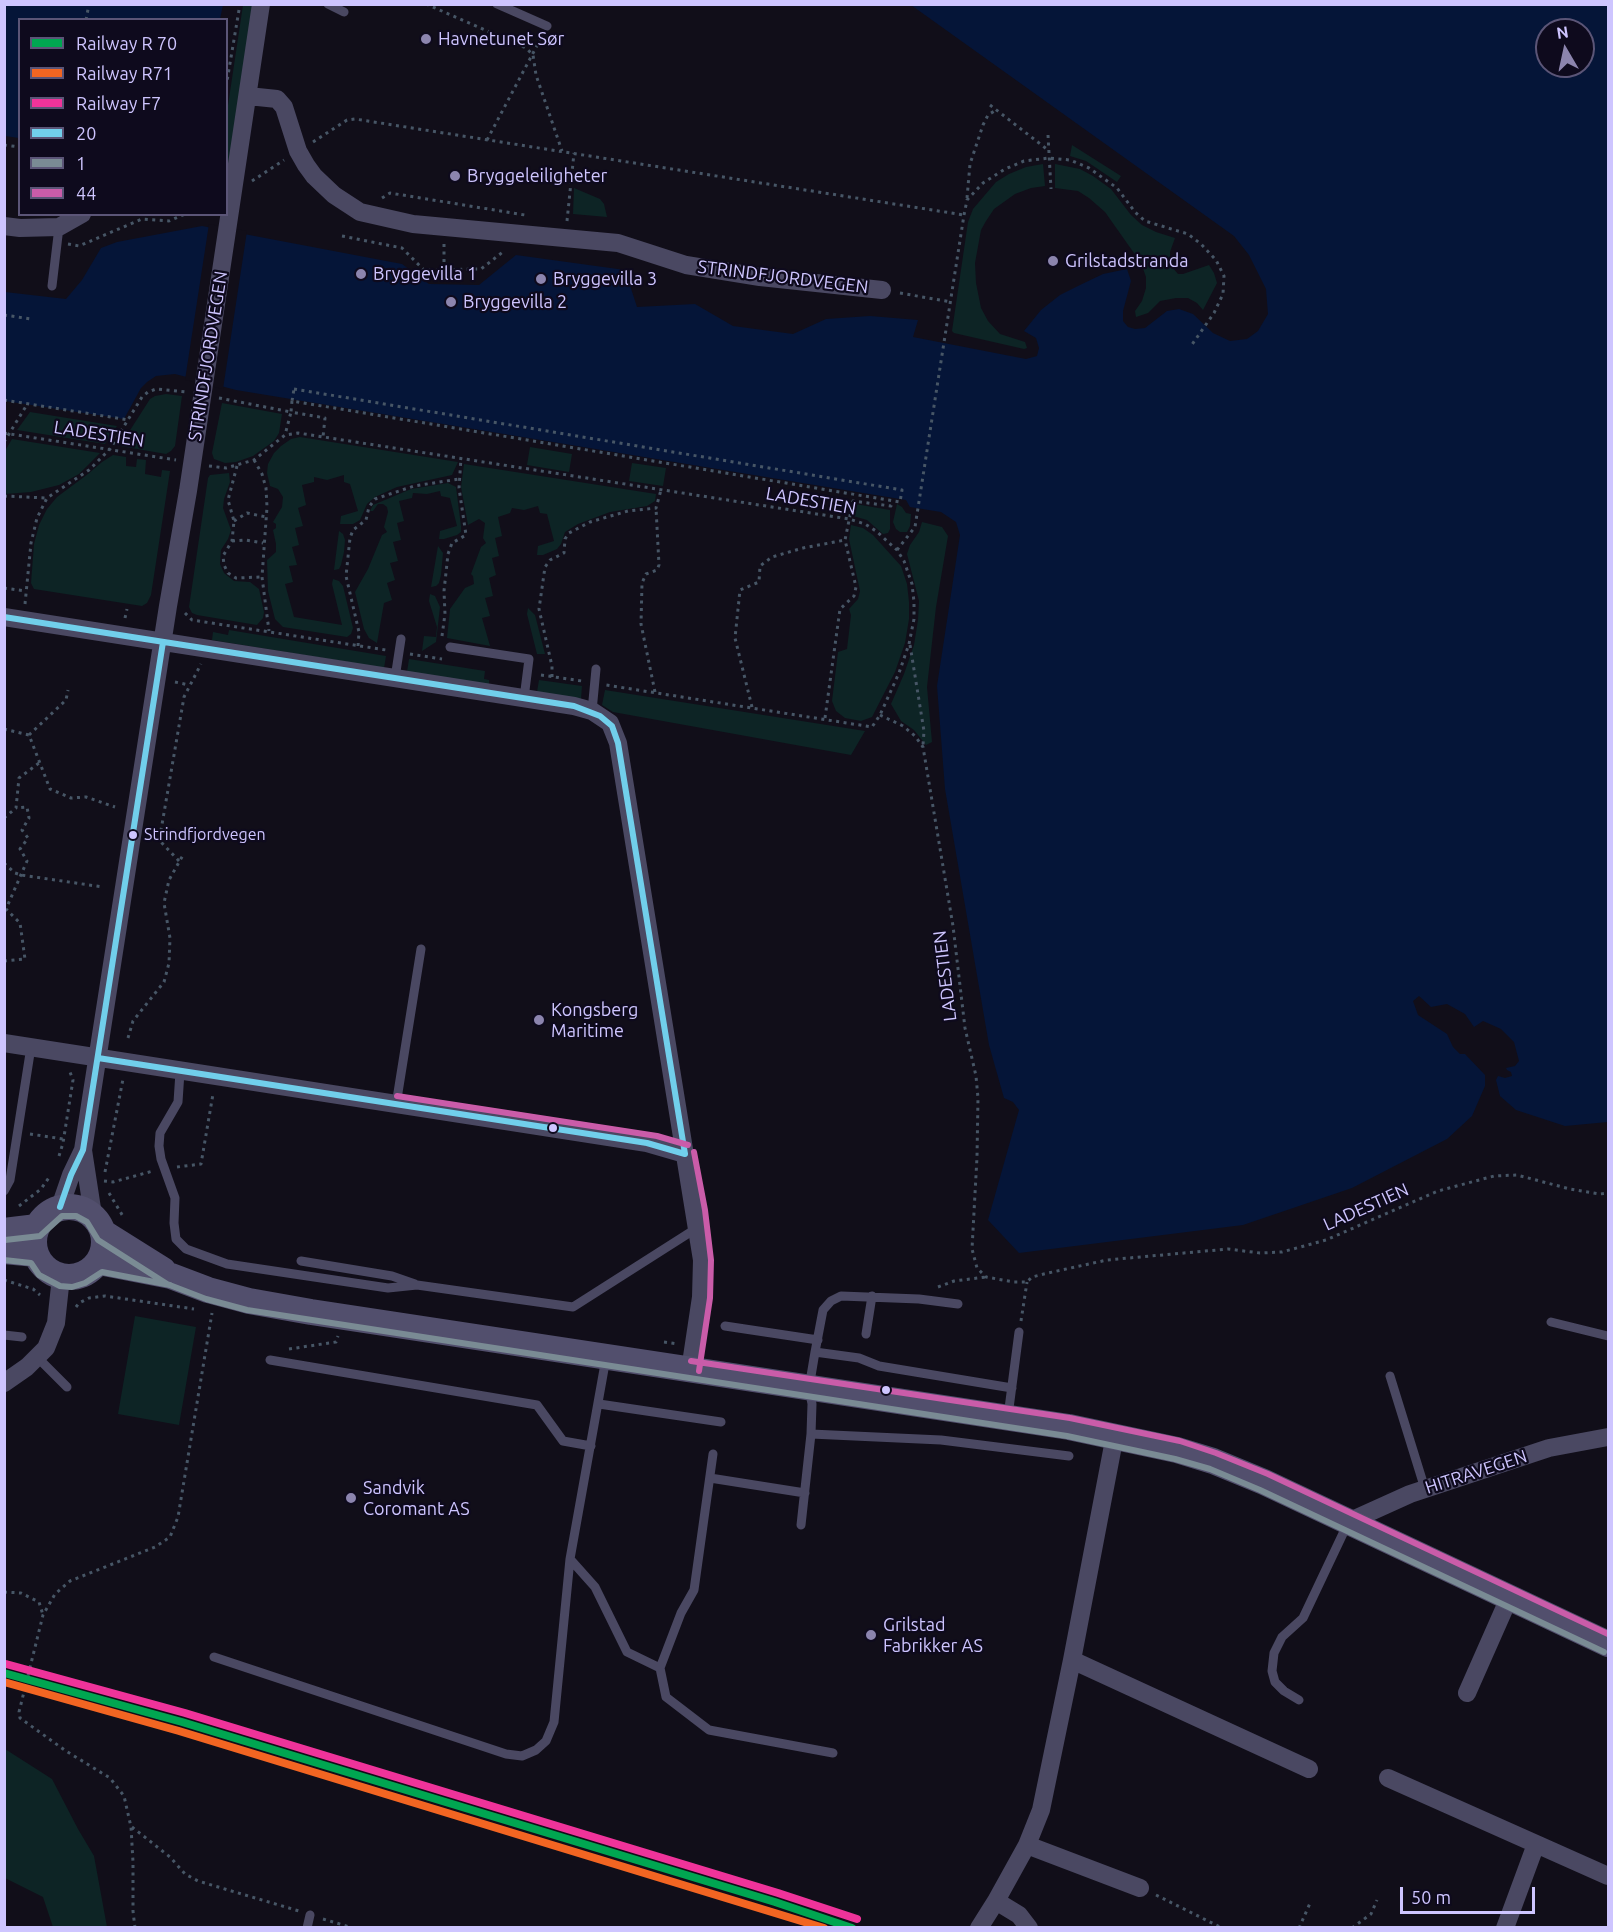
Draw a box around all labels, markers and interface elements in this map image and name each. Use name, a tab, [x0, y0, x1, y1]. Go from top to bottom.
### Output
legend	[18, 18, 228, 216]
north arrow	[1535, 18, 1595, 78]
text: N	[1555, 22, 1570, 42]
place label: Havnetunet Sør	[438, 28, 564, 50]
marker: Havnetunet Sør	[419, 32, 433, 46]
text: Railway R 70	[76, 33, 177, 53]
text: Railway R71	[76, 63, 173, 83]
text: Railway F7	[76, 93, 161, 113]
text: 20	[76, 123, 96, 143]
text: 1	[76, 153, 86, 173]
place label: Bryggeleiligheter	[467, 165, 607, 187]
marker: Bryggeleiligheter	[448, 169, 462, 183]
text: 44	[76, 183, 96, 203]
place label: Grilstadstranda	[1065, 250, 1188, 272]
marker: Grilstadstranda	[1046, 254, 1060, 268]
street label: STRINDFJORDVEGEN	[696, 256, 870, 298]
place label: Bryggevilla 1	[373, 263, 477, 285]
marker: Bryggevilla 1	[354, 267, 368, 281]
place label: Bryggevilla 3	[553, 268, 657, 290]
street label: STRINDFJORDVEGEN	[184, 269, 232, 443]
marker: Bryggevilla 3	[534, 272, 548, 286]
place label: Bryggevilla 2	[463, 291, 567, 313]
marker: Bryggevilla 2	[444, 295, 458, 309]
street label: LADESTIEN	[52, 416, 146, 452]
street label: LADESTIEN	[764, 482, 858, 520]
place label: Strindfjordvegen	[144, 825, 266, 845]
marker: Strindfjordvegen	[127, 829, 139, 841]
street label: LADESTIEN	[929, 929, 961, 1023]
place label: Kongsberg Maritime	[551, 999, 638, 1042]
marker: Kongsberg Maritime	[532, 1013, 546, 1027]
unlabelled marker	[547, 1122, 559, 1134]
street label: LADESTIEN	[1320, 1179, 1412, 1235]
unlabelled marker	[880, 1384, 892, 1396]
street label: HITRAVEGEN	[1422, 1445, 1530, 1499]
place label: Sandvik Coromant AS	[363, 1477, 470, 1520]
marker: Sandvik Coromant AS	[344, 1491, 358, 1505]
place label: Grilstad Fabrikker AS	[883, 1614, 983, 1656]
marker: Grilstad Fabrikker AS	[864, 1628, 878, 1642]
scale bar	[1403, 1875, 1538, 1913]
text: 50 m	[1411, 1887, 1451, 1907]

